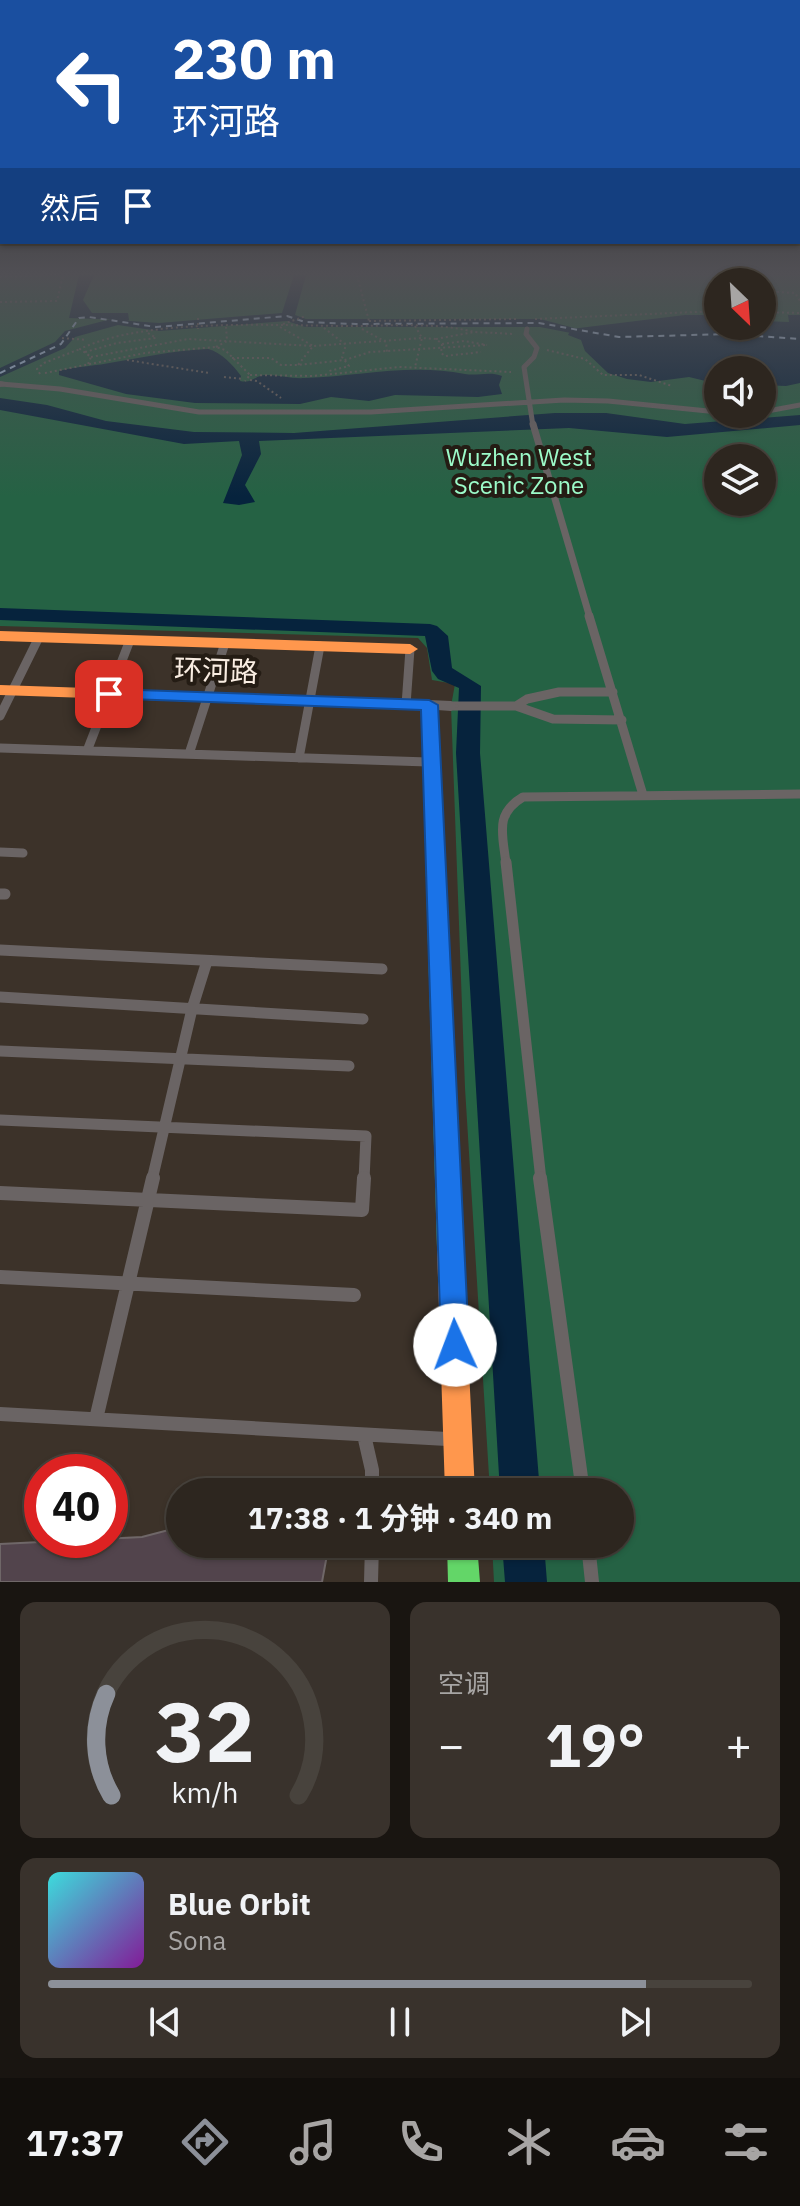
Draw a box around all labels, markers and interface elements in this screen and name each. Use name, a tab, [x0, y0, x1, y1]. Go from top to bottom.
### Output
text: 230 m	[172, 22, 336, 94]
icon: left	[40, 32, 144, 136]
text: 环河路	[172, 97, 280, 144]
icon: arrive	[116, 184, 160, 228]
text: 然后	[40, 188, 100, 227]
north arrow	[704, 268, 776, 340]
map controls	[704, 268, 776, 516]
button: sound	[704, 356, 776, 428]
park label: Wuzhen West Scenic Zone	[446, 441, 592, 501]
button: layers	[704, 444, 776, 516]
street label: 环河路	[173, 650, 259, 690]
pin	[75, 660, 143, 728]
icon: arrive	[87, 672, 131, 716]
position arrow	[413, 1303, 497, 1387]
speed limit sign: 40	[24, 1454, 128, 1558]
text: 17:38 · 1 分钟 · 340 m	[248, 1498, 552, 1537]
text: 空调	[438, 1666, 490, 1700]
text: 32	[155, 1677, 255, 1785]
text: 19°	[545, 1705, 645, 1784]
text: −	[438, 1716, 464, 1773]
text: +	[726, 1716, 752, 1773]
text: km/h	[171, 1774, 239, 1811]
text: Blue Orbit	[168, 1884, 311, 1923]
text: Sona	[168, 1923, 226, 1957]
icon: previous	[143, 2000, 187, 2044]
icon: pause	[378, 2000, 422, 2044]
icon: next	[613, 2000, 657, 2044]
icon: directions	[177, 2114, 233, 2170]
icon: music	[285, 2114, 341, 2170]
icon: phone	[393, 2114, 449, 2170]
icon: climate	[501, 2114, 557, 2170]
icon: car	[610, 2114, 666, 2170]
icon: filters	[718, 2114, 774, 2170]
text: 17:37	[26, 2119, 124, 2166]

